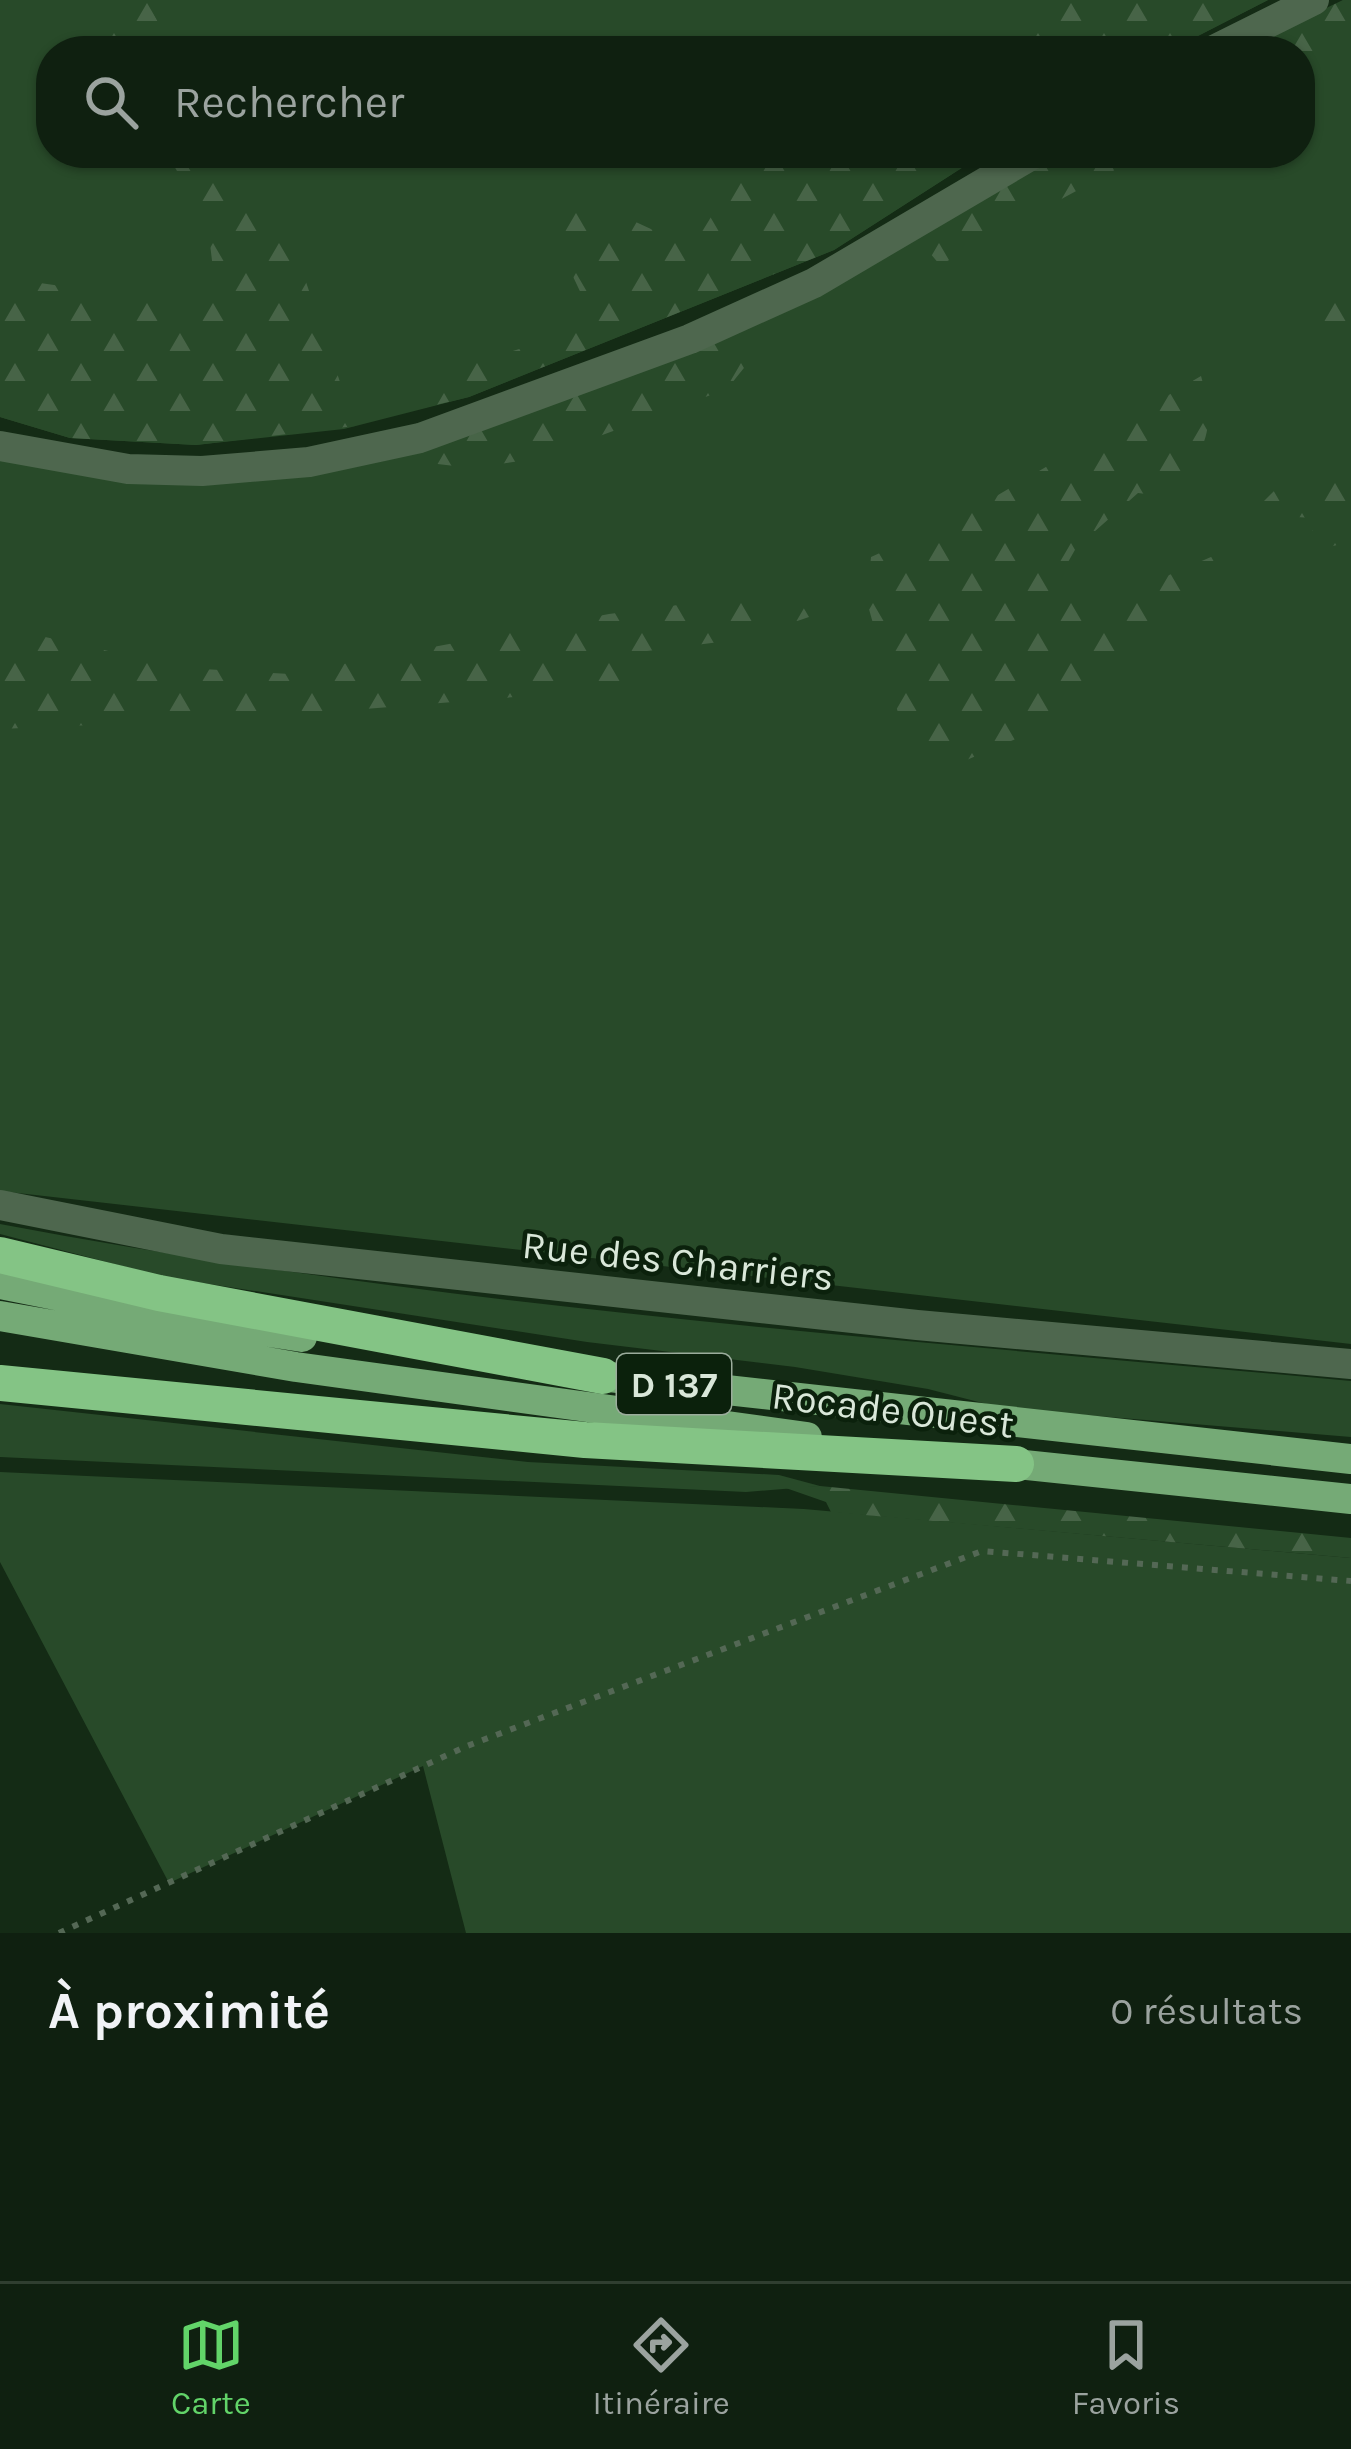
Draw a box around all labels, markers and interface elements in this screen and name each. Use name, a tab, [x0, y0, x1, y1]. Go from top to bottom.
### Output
search box	[36, 36, 1315, 168]
icon: search	[78, 69, 144, 135]
text: Rechercher	[174, 76, 404, 128]
street label: Rue des Charriers	[520, 1222, 836, 1300]
road number: D 137	[617, 1354, 731, 1414]
street label: Rocade Ouest	[769, 1372, 1016, 1448]
text: À proximité	[48, 1981, 330, 2041]
text: 0 résultats	[1110, 1988, 1303, 2034]
tab: Carte	[171, 2312, 251, 2422]
tab: Itinéraire	[593, 2312, 730, 2422]
tab: Favoris	[1072, 2312, 1180, 2422]

